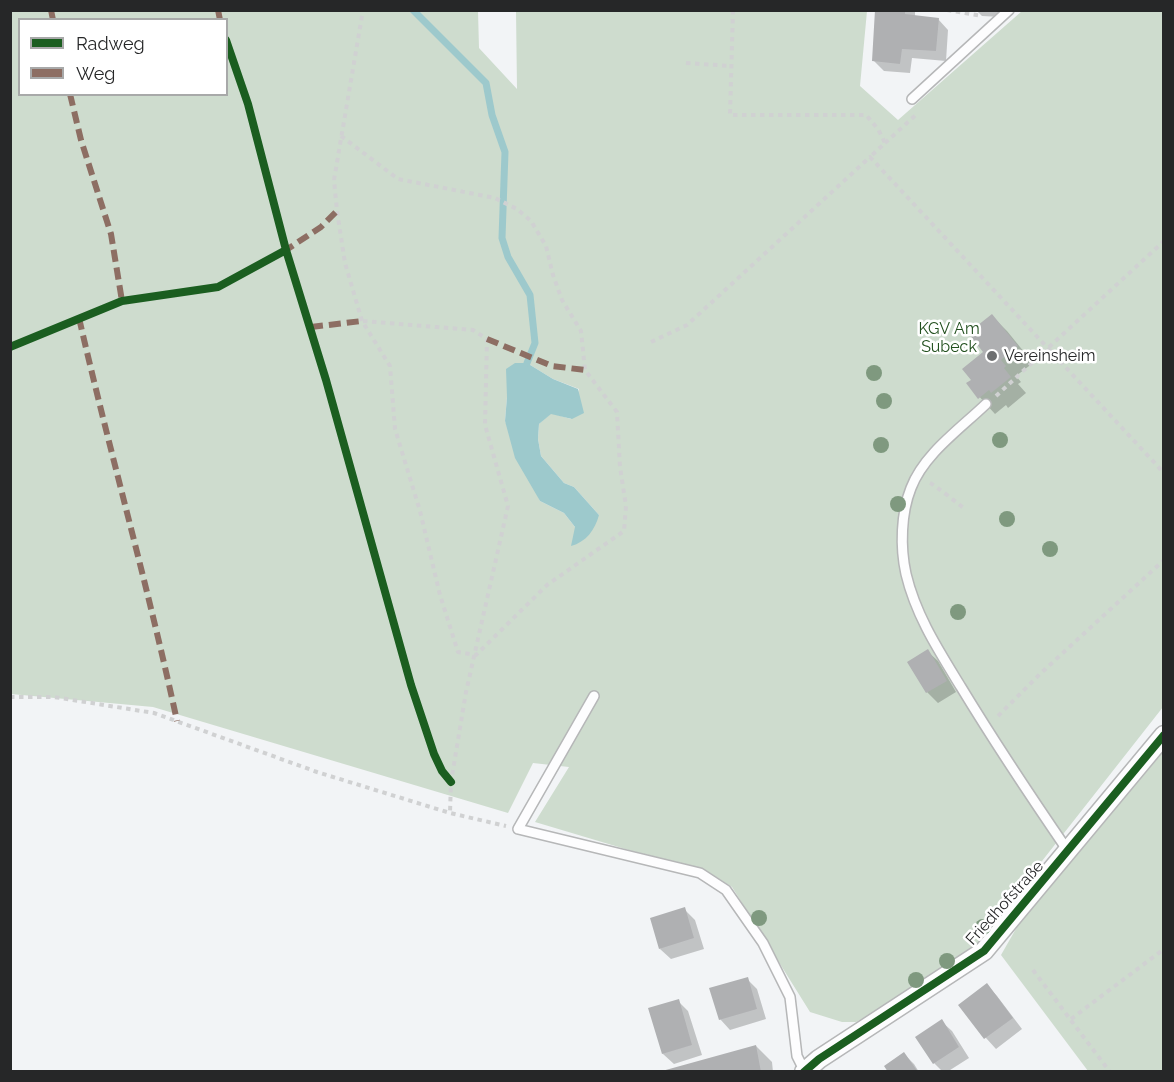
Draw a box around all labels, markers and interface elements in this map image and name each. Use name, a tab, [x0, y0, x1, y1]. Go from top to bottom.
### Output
legend	[18, 18, 228, 96]
text: Radweg	[76, 33, 145, 54]
text: Weg	[76, 63, 115, 84]
park label: KGV Am Subeck	[918, 319, 980, 357]
place label: Vereinsheim	[1004, 346, 1095, 366]
marker: Vereinsheim	[985, 349, 999, 363]
street label: Friedhofstraße	[962, 857, 1048, 949]

